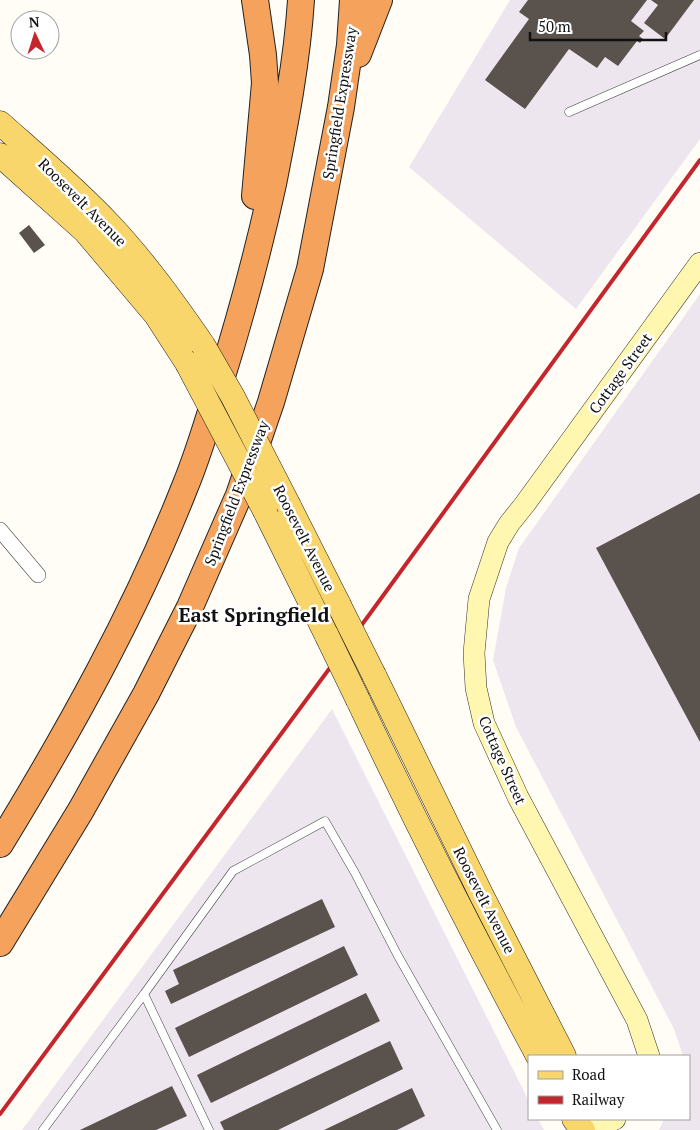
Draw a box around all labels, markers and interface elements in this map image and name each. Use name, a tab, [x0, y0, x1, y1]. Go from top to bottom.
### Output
north arrow	[10, 10, 60, 60]
scale bar	[530, 10, 666, 42]
text: N	[28, 12, 40, 31]
text: 50 m	[538, 16, 571, 36]
street label: Springfield Expressway	[317, 25, 361, 181]
street label: Roosevelt Avenue	[35, 154, 131, 250]
street label: Cottage Street	[584, 328, 656, 417]
street label: Springfield Expressway	[199, 417, 273, 568]
street label: Roosevelt Avenue	[270, 481, 340, 595]
district label: East Springfield	[179, 601, 329, 628]
street label: Cottage Street	[474, 712, 532, 808]
street label: Roosevelt Avenue	[450, 843, 520, 957]
legend	[528, 1055, 690, 1120]
text: Road	[572, 1064, 605, 1084]
text: Railway	[572, 1089, 625, 1109]

